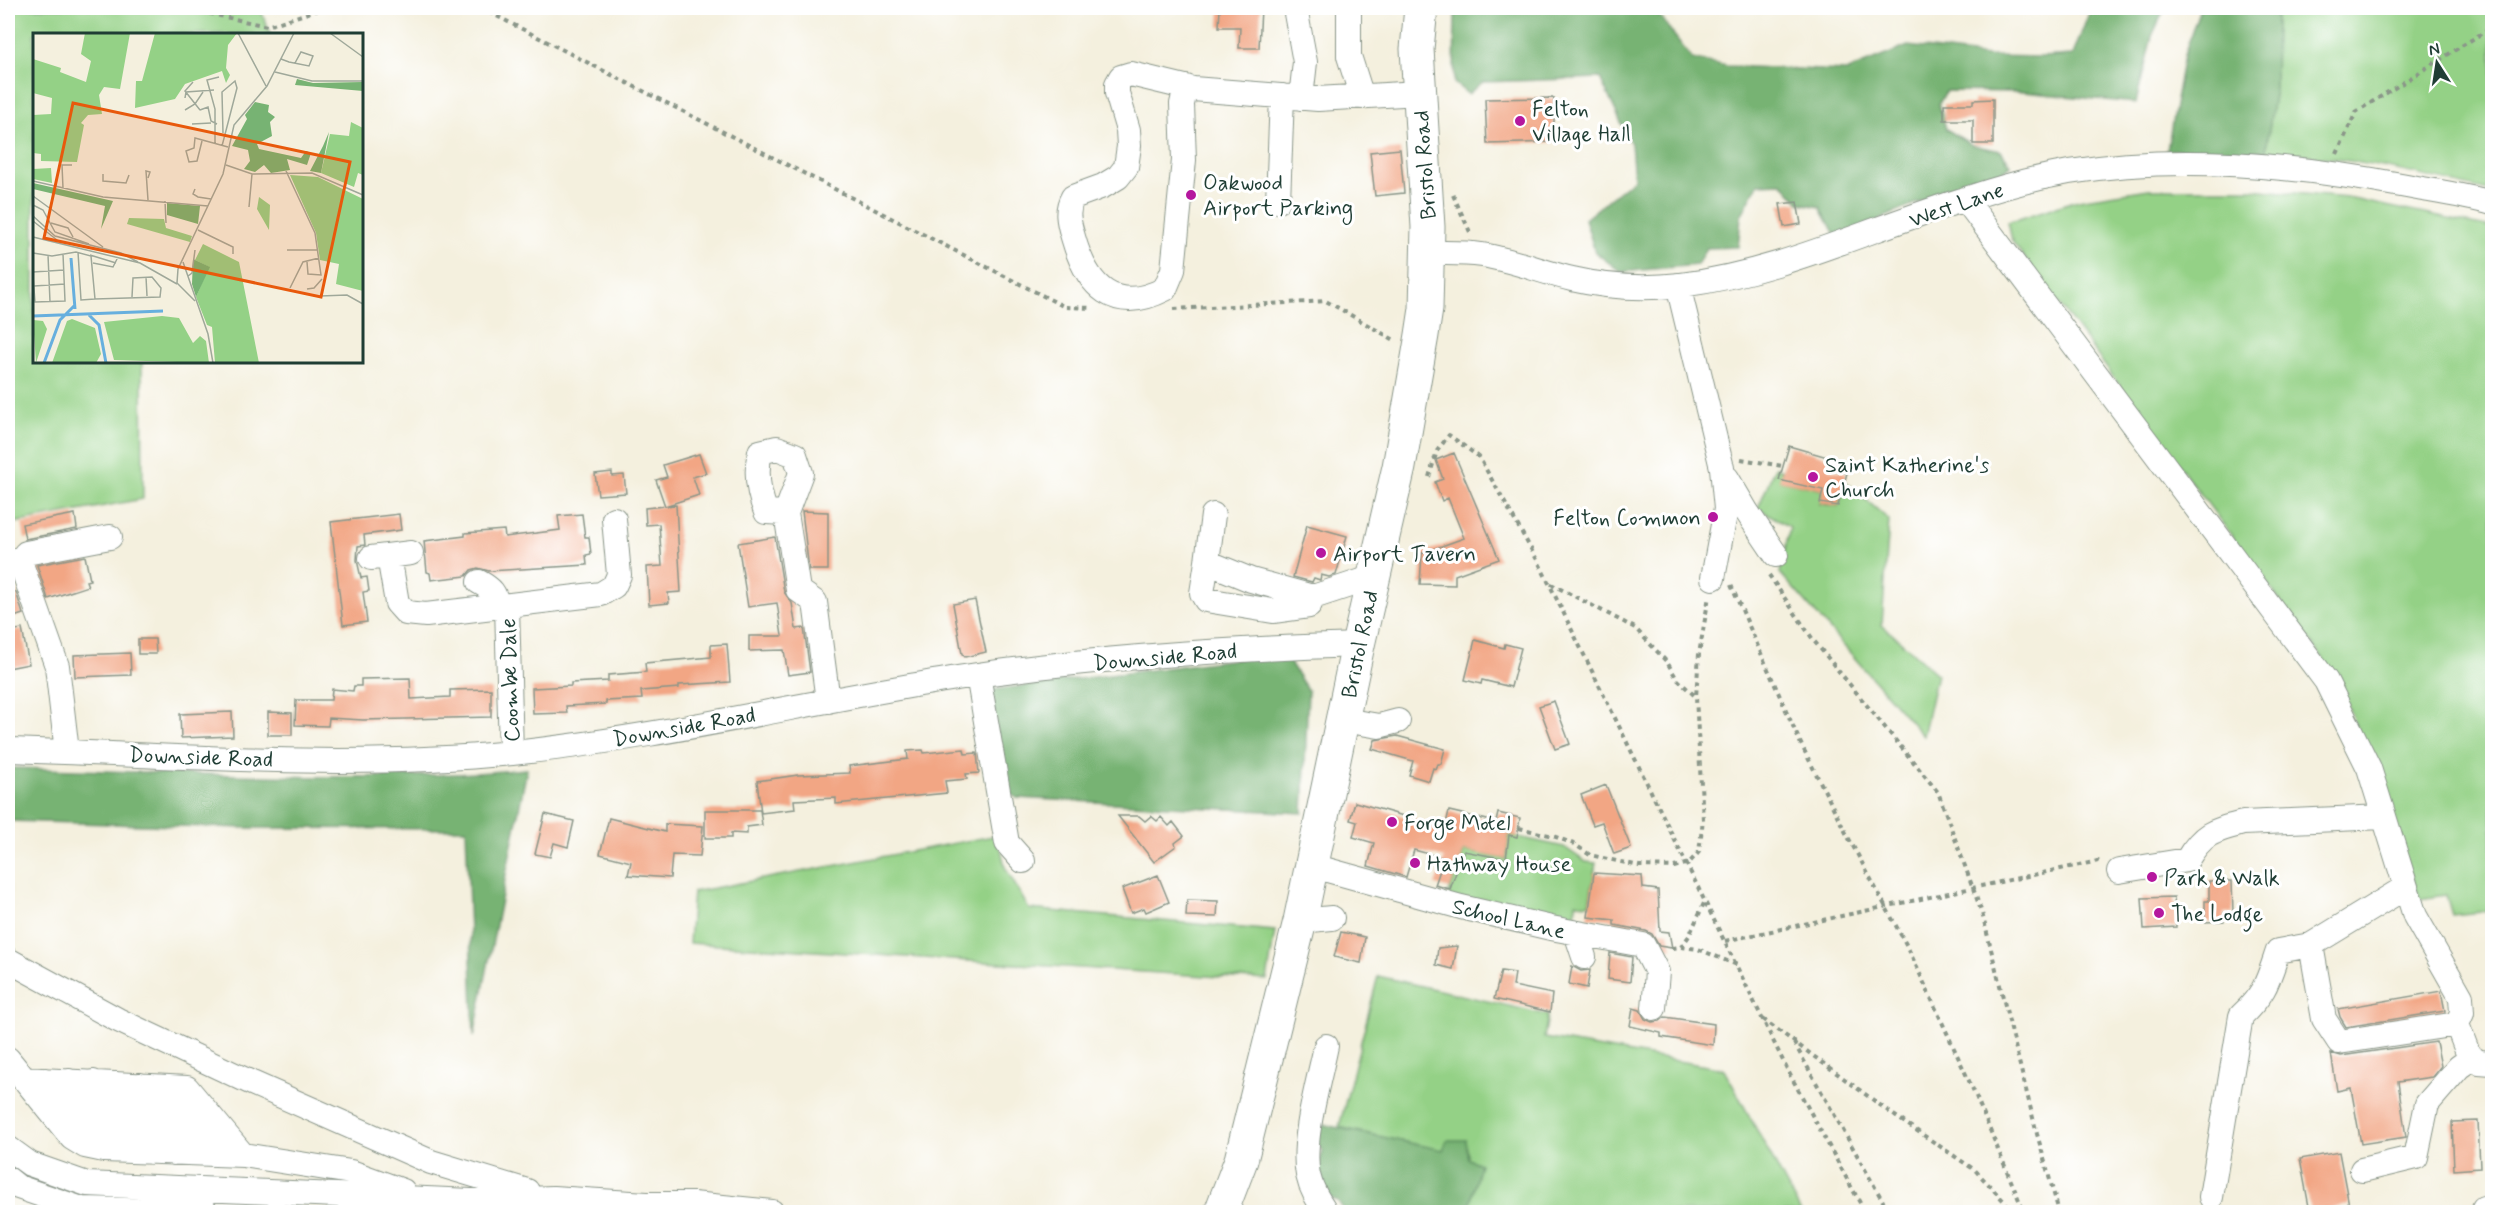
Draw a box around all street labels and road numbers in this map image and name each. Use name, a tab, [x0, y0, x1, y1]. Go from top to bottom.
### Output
street label: Bristol Road	[1408, 109, 1444, 220]
street label: West Lane	[1906, 177, 2008, 235]
street label: Bristol Road	[1336, 588, 1386, 701]
street label: Coombe Dale	[495, 617, 527, 742]
street label: Downside Road	[1092, 638, 1238, 678]
street label: Downside Road	[611, 702, 758, 754]
street label: Downside Road	[128, 741, 274, 775]
street label: School Lane	[1449, 893, 1568, 947]

